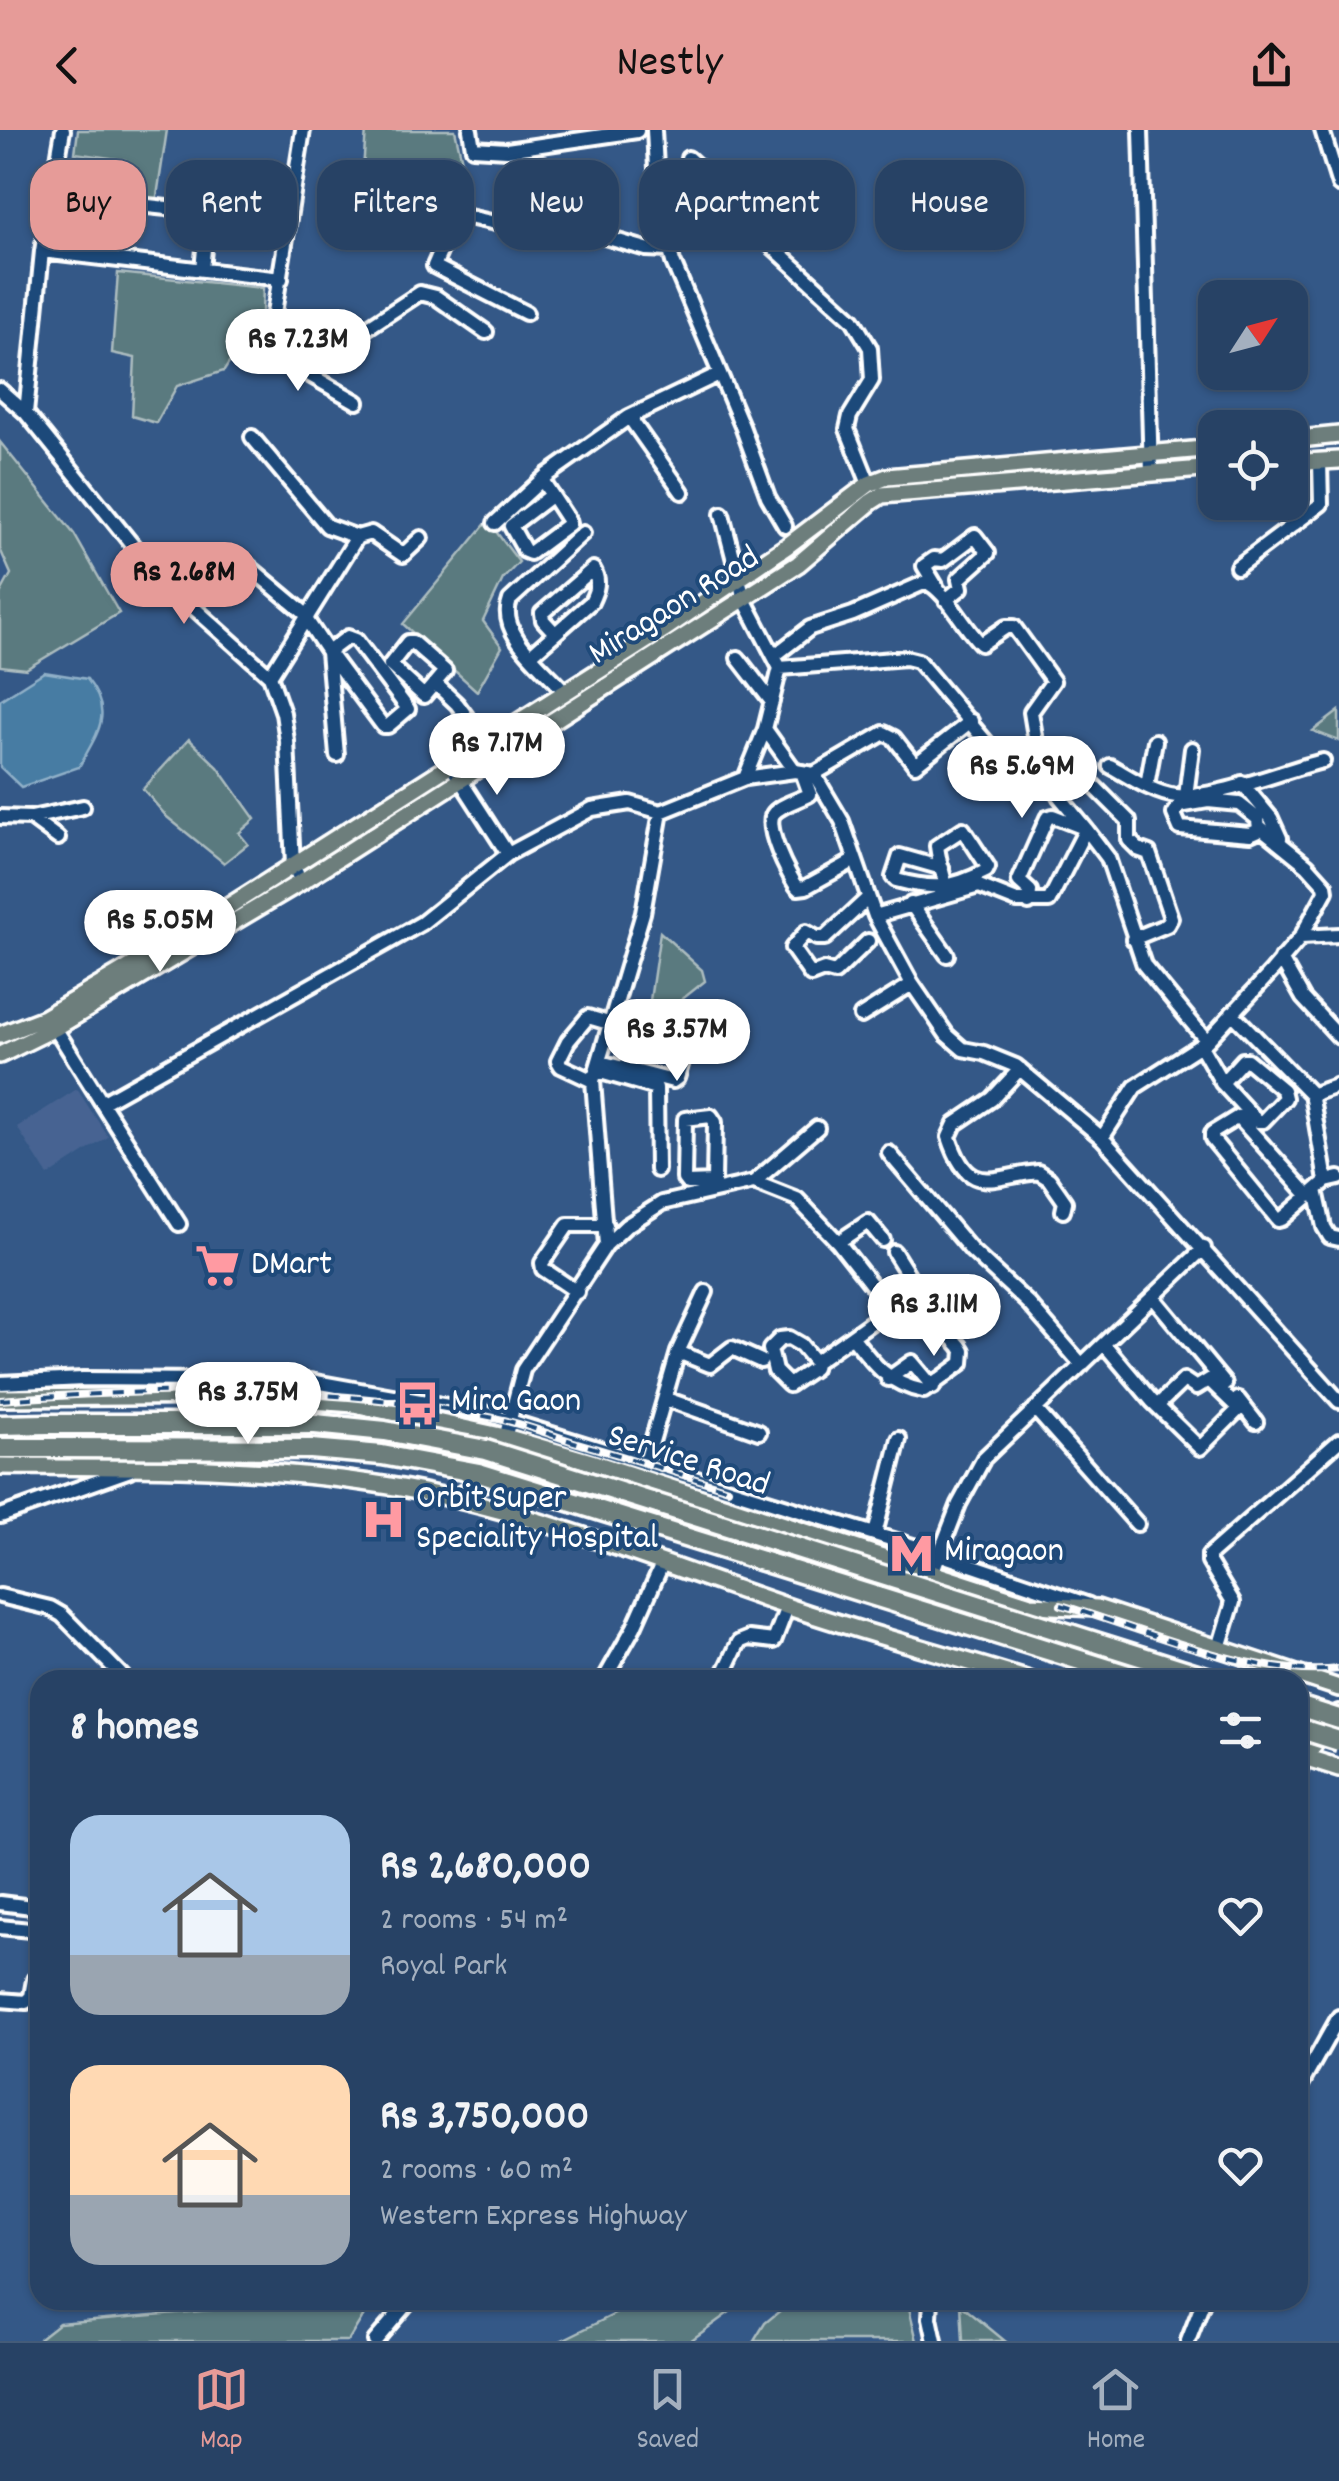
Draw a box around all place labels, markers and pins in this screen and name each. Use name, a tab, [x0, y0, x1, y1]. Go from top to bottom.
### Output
pin: Rs 7.23M	[195, 309, 401, 394]
pin: Rs 2.68M	[81, 542, 287, 627]
pin: Rs 7.17M	[394, 713, 600, 798]
pin: Rs 5.69M	[919, 736, 1125, 821]
pin: Rs 5.05M	[57, 890, 263, 975]
pin: Rs 3.57M	[574, 999, 780, 1084]
place label: DMart	[251, 1241, 332, 1291]
supermarket icon: DMart	[194, 1242, 242, 1290]
pin: Rs 3.11M	[831, 1274, 1037, 1359]
pin: Rs 3.75M	[145, 1362, 351, 1447]
place label: Mira Gaon	[451, 1378, 581, 1428]
bus stop icon: Mira Gaon	[394, 1379, 442, 1427]
place label: Orbit Super Speciality Hospital	[416, 1475, 658, 1565]
hospital icon: Orbit Super Speciality Hospital	[359, 1496, 407, 1544]
place label: Miragaon	[944, 1528, 1064, 1578]
metro station icon: Miragaon	[887, 1529, 935, 1577]

